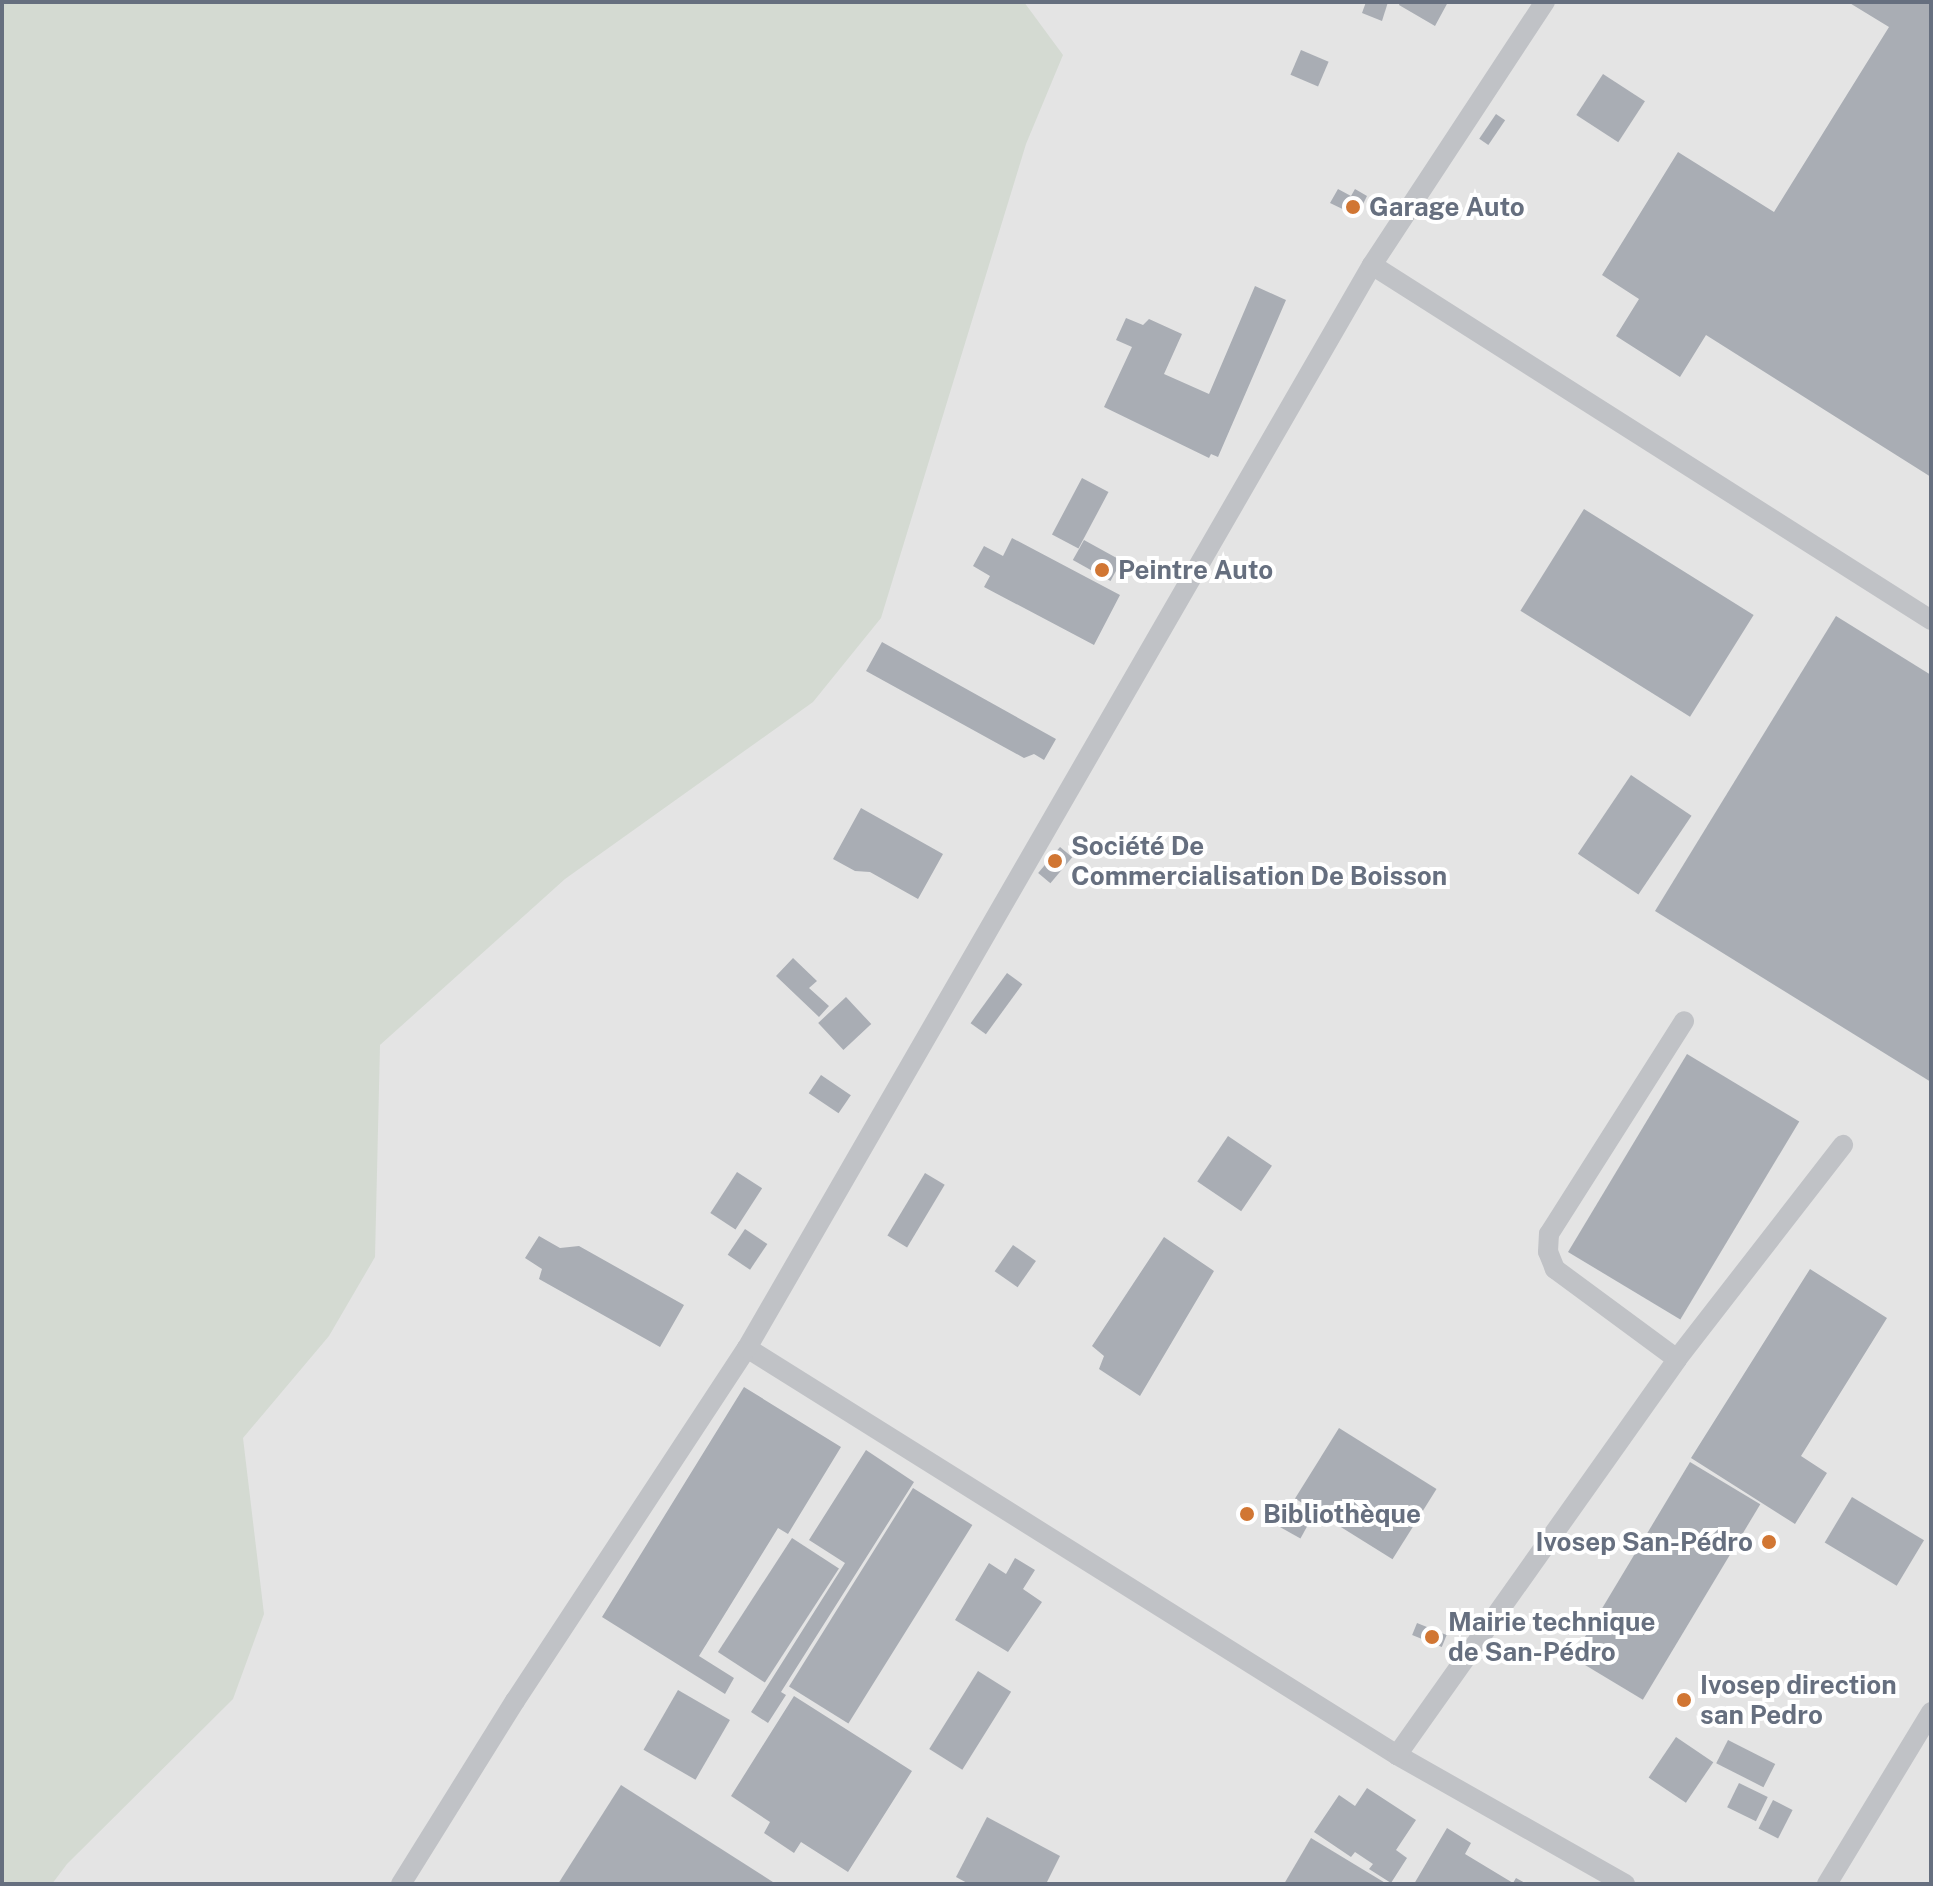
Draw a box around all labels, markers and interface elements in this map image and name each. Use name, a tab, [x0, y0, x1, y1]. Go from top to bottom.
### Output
place label: Garage Auto	[1369, 191, 1525, 223]
marker: Garage Auto	[1344, 198, 1362, 216]
place label: Peintre Auto	[1118, 554, 1273, 586]
marker: Peintre Auto	[1093, 561, 1111, 579]
place label: Société De Commercialisation De Boisson	[1071, 830, 1447, 892]
marker: Société De Commercialisation De Boisson	[1046, 852, 1064, 870]
place label: Bibliothèque	[1263, 1498, 1421, 1530]
marker: Bibliothèque	[1238, 1505, 1256, 1523]
place label: Ivosep San-Pédro	[1535, 1526, 1753, 1558]
marker: Ivosep San-Pédro	[1760, 1533, 1778, 1551]
place label: Mairie technique de San-Pédro	[1448, 1606, 1656, 1668]
marker: Mairie technique de San-Pédro	[1423, 1628, 1441, 1646]
place label: Ivosep direction san Pedro	[1700, 1669, 1897, 1730]
marker: Ivosep direction san Pedro	[1675, 1691, 1693, 1709]

